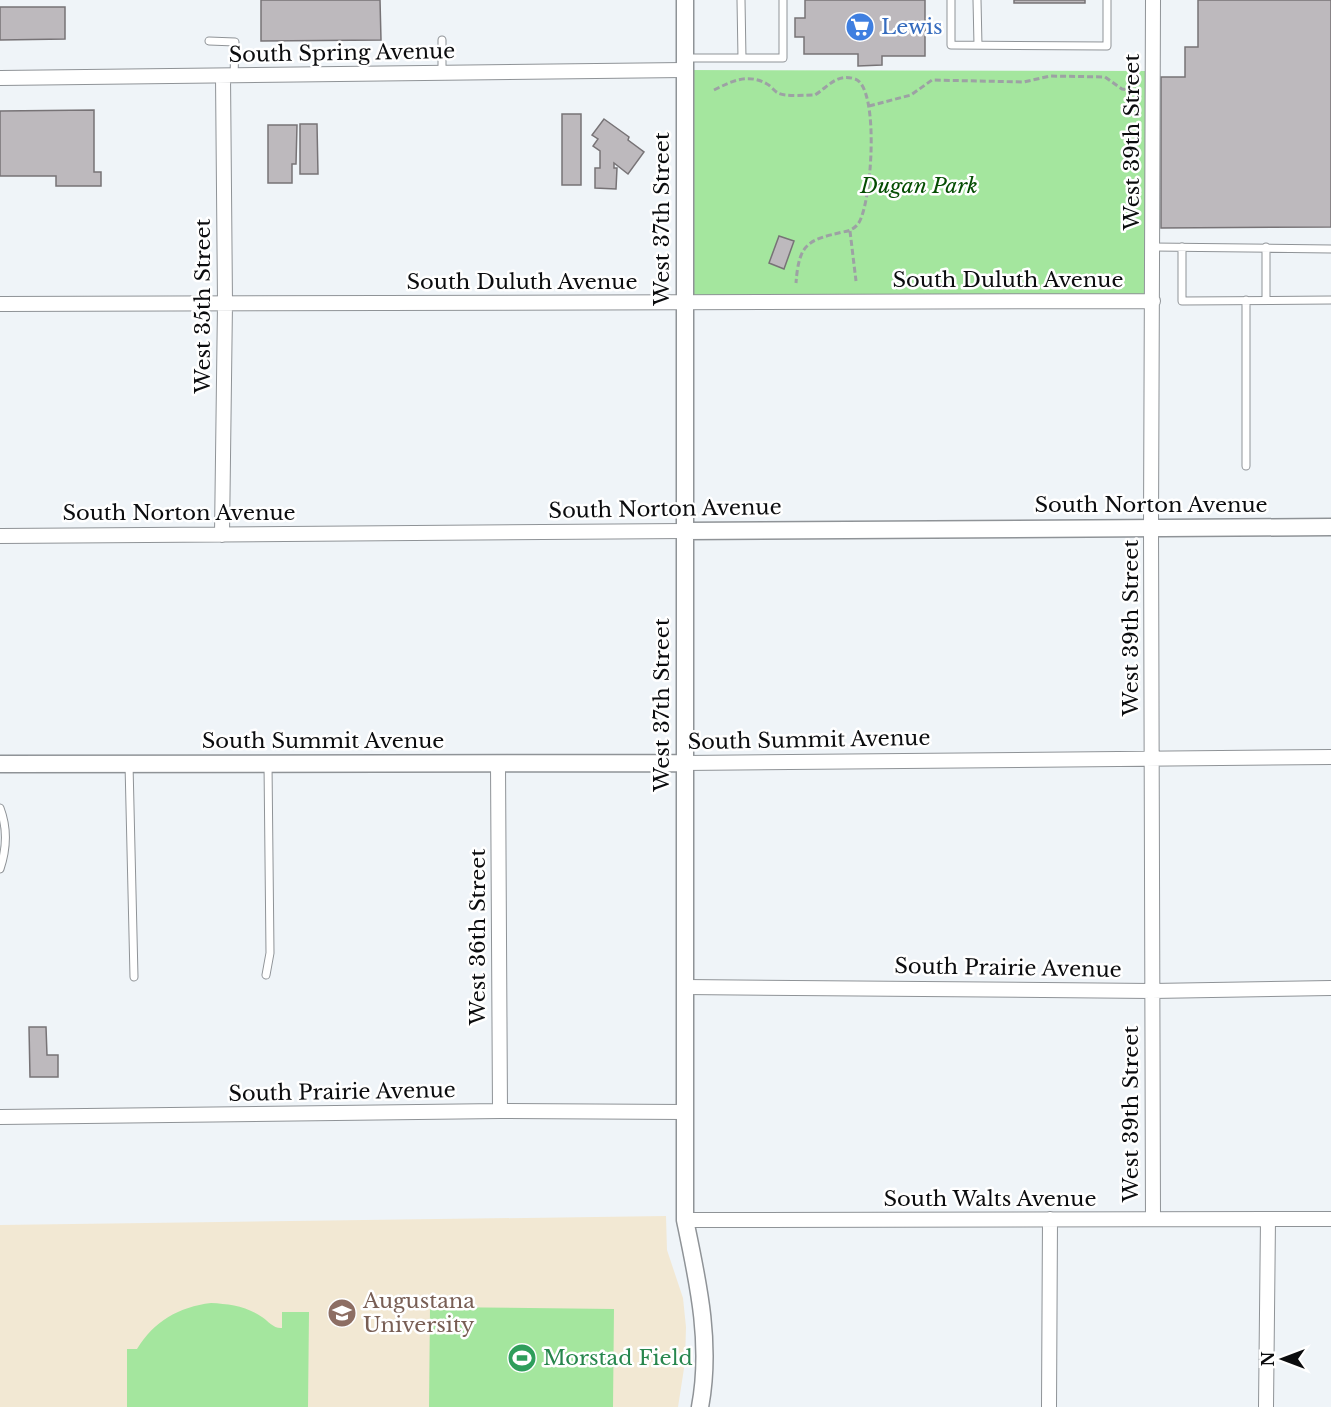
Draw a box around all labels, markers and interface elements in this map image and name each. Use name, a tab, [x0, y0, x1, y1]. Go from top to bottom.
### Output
supermarket icon: Lewis	[844, 11, 876, 43]
place label: Lewis	[881, 14, 943, 40]
street label: South Spring Avenue	[228, 38, 456, 68]
street label: West 39th Street	[1119, 54, 1145, 231]
street label: West 37th Street	[649, 132, 675, 307]
park label: Dugan Park	[859, 173, 978, 199]
street label: West 35th Street	[190, 218, 216, 395]
street label: South Duluth Avenue	[893, 267, 1123, 293]
street label: South Duluth Avenue	[407, 269, 637, 295]
street label: South Norton Avenue	[1034, 492, 1268, 518]
street label: South Norton Avenue	[548, 494, 782, 524]
street label: South Norton Avenue	[62, 500, 296, 526]
street label: West 39th Street	[1118, 540, 1144, 717]
street label: West 37th Street	[649, 618, 675, 793]
street label: South Summit Avenue	[687, 725, 931, 755]
street label: South Summit Avenue	[202, 728, 444, 754]
street label: West 36th Street	[465, 849, 491, 1026]
street label: South Prairie Avenue	[894, 953, 1122, 983]
street label: West 39th Street	[1118, 1026, 1144, 1203]
street label: South Prairie Avenue	[228, 1077, 456, 1107]
street label: South Walts Avenue	[884, 1186, 1096, 1212]
place label: Augustana University	[362, 1288, 475, 1338]
school or university icon: Augustana University	[326, 1297, 358, 1329]
north arrow	[1253, 1329, 1313, 1389]
sports icon: Morstad Field	[506, 1342, 538, 1374]
place label: Morstad Field	[543, 1345, 693, 1371]
text: N	[1258, 1351, 1278, 1367]

